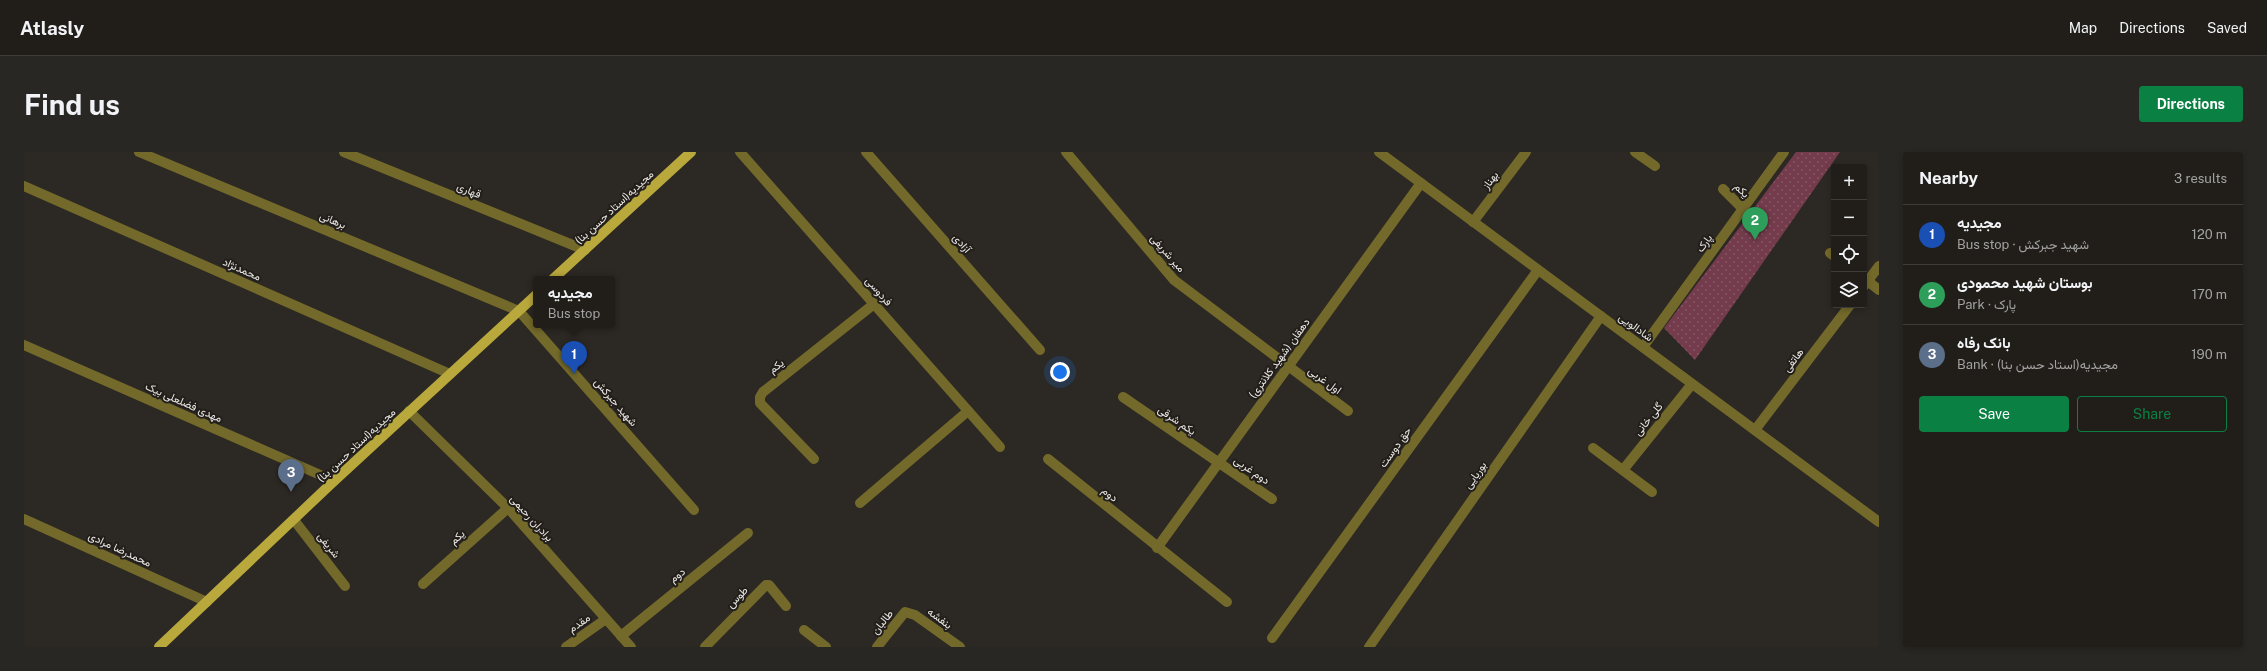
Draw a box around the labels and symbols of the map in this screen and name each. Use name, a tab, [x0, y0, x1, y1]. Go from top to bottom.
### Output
street label: مجیدیه(استاد حسن بنا)	[572, 168, 656, 247]
street label: بهناز	[1479, 169, 1501, 193]
street label: قهاری	[455, 180, 483, 201]
street label: یکم	[1731, 180, 1752, 201]
pin: 2	[1742, 207, 1768, 240]
street label: برهانی	[318, 209, 348, 232]
street label: آزادی	[950, 231, 974, 257]
street label: میر شریفی	[1148, 232, 1188, 275]
street label: پارک	[1694, 232, 1716, 255]
street label: محمدنژاد	[221, 255, 263, 284]
street label: فردوسی	[862, 274, 895, 309]
street label: شادالویی	[1616, 311, 1656, 344]
street label: دهقان (شهید کلانتری)	[1246, 316, 1313, 401]
pin: 1	[561, 341, 587, 374]
street label: هاتفی	[1780, 346, 1807, 375]
street label: یکم	[766, 356, 787, 377]
your location	[1050, 362, 1070, 382]
street label: اول غربی	[1305, 364, 1344, 397]
street label: شهید جبرکش	[591, 376, 640, 429]
street label: مهدی فضلعلی بیک	[143, 380, 224, 425]
street label: گلی خانی	[1631, 400, 1666, 438]
street label: یکم شرقی	[1155, 403, 1198, 439]
street label: مجیدیه(استاد حسن بنا)	[314, 406, 398, 485]
street label: حق دوست	[1376, 425, 1414, 470]
street label: دوم غربی	[1231, 453, 1272, 488]
pin: 3	[278, 459, 304, 492]
street label: بوریایی	[1461, 459, 1489, 491]
street label: دوم	[1098, 484, 1120, 505]
street label: برادران رحیمی	[507, 492, 556, 544]
street label: یکم	[447, 527, 468, 548]
street label: محمدرضا مرادی	[86, 529, 154, 570]
street label: شریفی	[315, 530, 343, 561]
street label: دوم	[667, 565, 689, 586]
street label: طوس	[724, 584, 751, 611]
street label: بنفشه	[925, 605, 955, 632]
street label: طالبان	[869, 608, 896, 637]
street label: مقدم	[566, 611, 593, 636]

